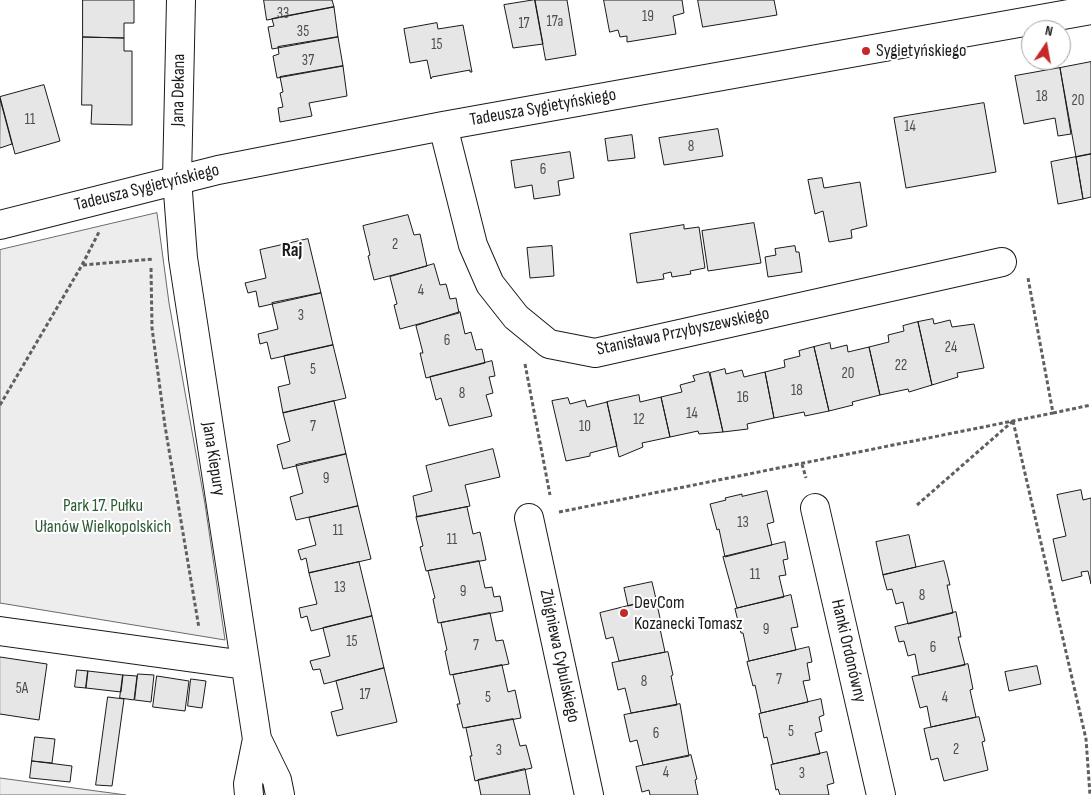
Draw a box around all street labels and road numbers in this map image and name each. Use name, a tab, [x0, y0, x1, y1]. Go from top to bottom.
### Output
street label: Jana Dekana	[168, 53, 190, 127]
street label: Tadeusza Sygietyńskiego	[468, 84, 618, 132]
street label: Tadeusza Sygietyńskiego	[72, 160, 222, 216]
street label: Stanisława Przybyszewskiego	[595, 303, 771, 361]
street label: Jana Kiepury	[197, 421, 229, 497]
street label: Zbigniewa Cybulskiego	[534, 587, 584, 725]
street label: Hanki Ordonówny	[826, 597, 870, 705]

